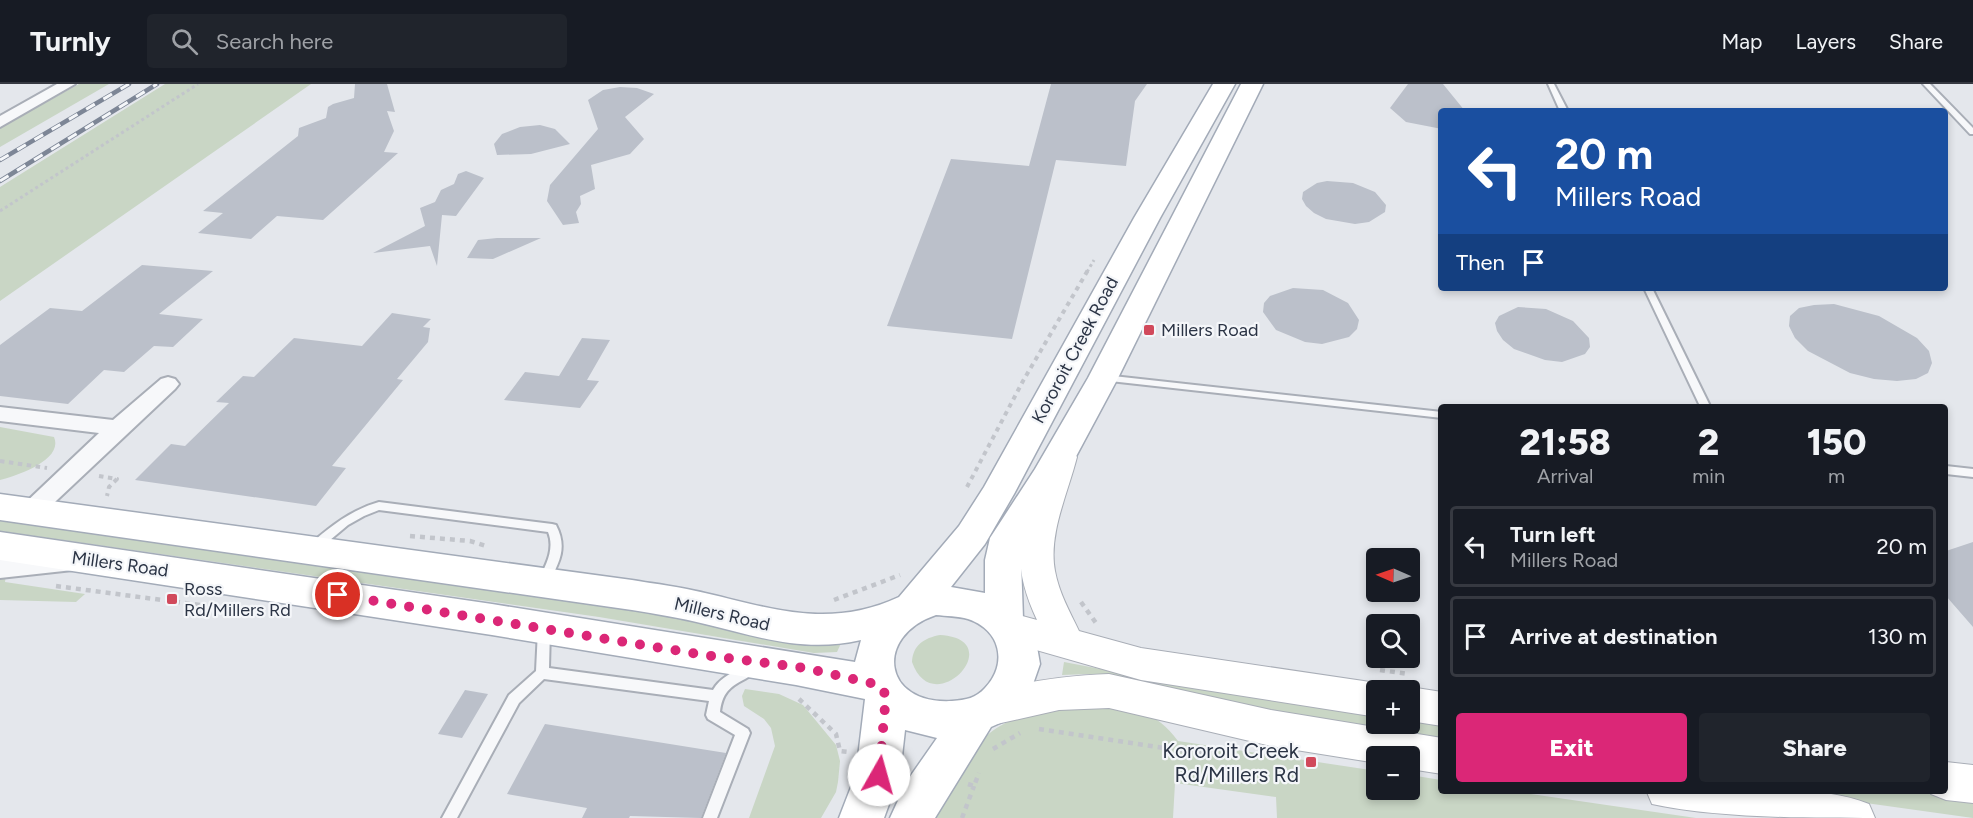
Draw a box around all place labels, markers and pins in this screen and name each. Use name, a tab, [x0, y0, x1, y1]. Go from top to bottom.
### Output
place label: Millers Road	[1161, 319, 1259, 341]
marker: Millers Road	[1142, 323, 1156, 337]
pin	[312, 569, 363, 620]
place label: Ross Rd/Millers Rd	[184, 578, 291, 621]
marker: Ross Rd/Millers Rd	[165, 592, 179, 606]
place label: Kororoit Creek Rd/Millers Rd	[1162, 738, 1300, 787]
marker: Kororoit Creek Rd/Millers Rd	[1304, 755, 1318, 769]

